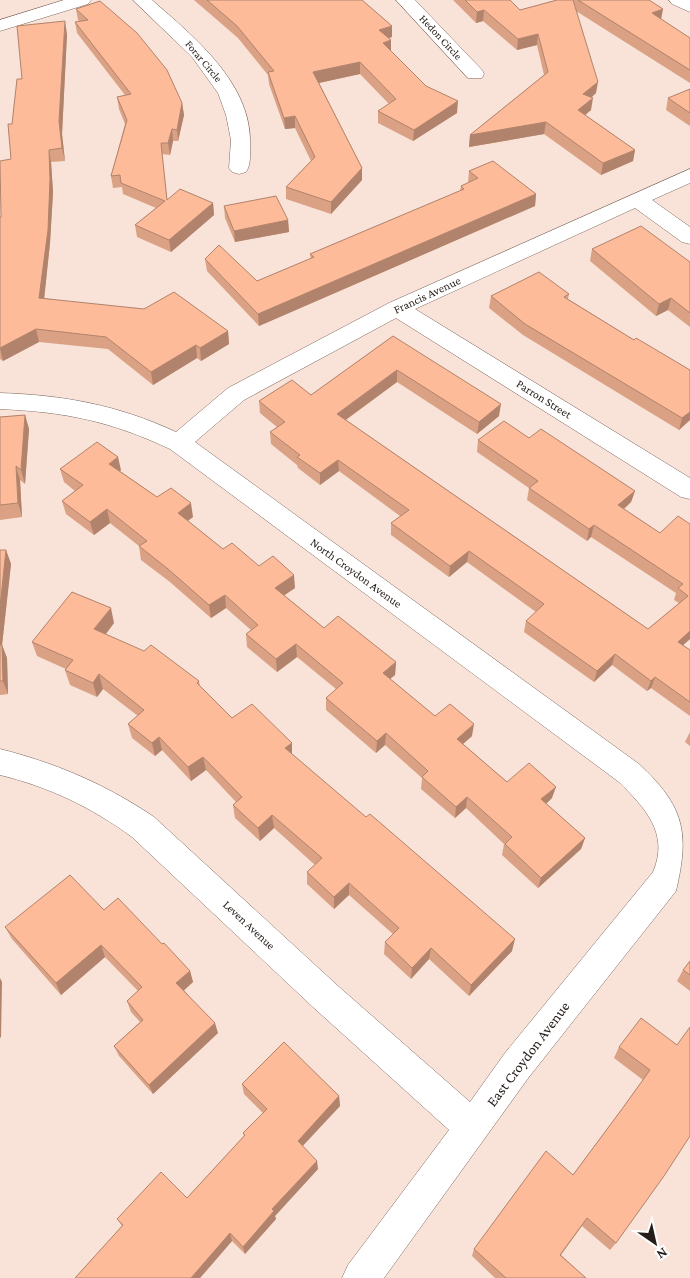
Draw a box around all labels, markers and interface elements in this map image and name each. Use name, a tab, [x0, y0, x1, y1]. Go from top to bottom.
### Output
street label: Hedon Circle	[417, 12, 465, 62]
street label: Forar Circle	[183, 38, 225, 84]
street label: Francis Avenue	[391, 273, 463, 317]
street label: Parron Street	[514, 377, 575, 422]
street label: North Croydon Avenue	[308, 535, 404, 611]
street label: Leven Avenue	[220, 897, 278, 953]
street label: East Croydon Avenue	[483, 998, 574, 1110]
north arrow	[630, 1218, 680, 1268]
text: N	[653, 1244, 671, 1263]

